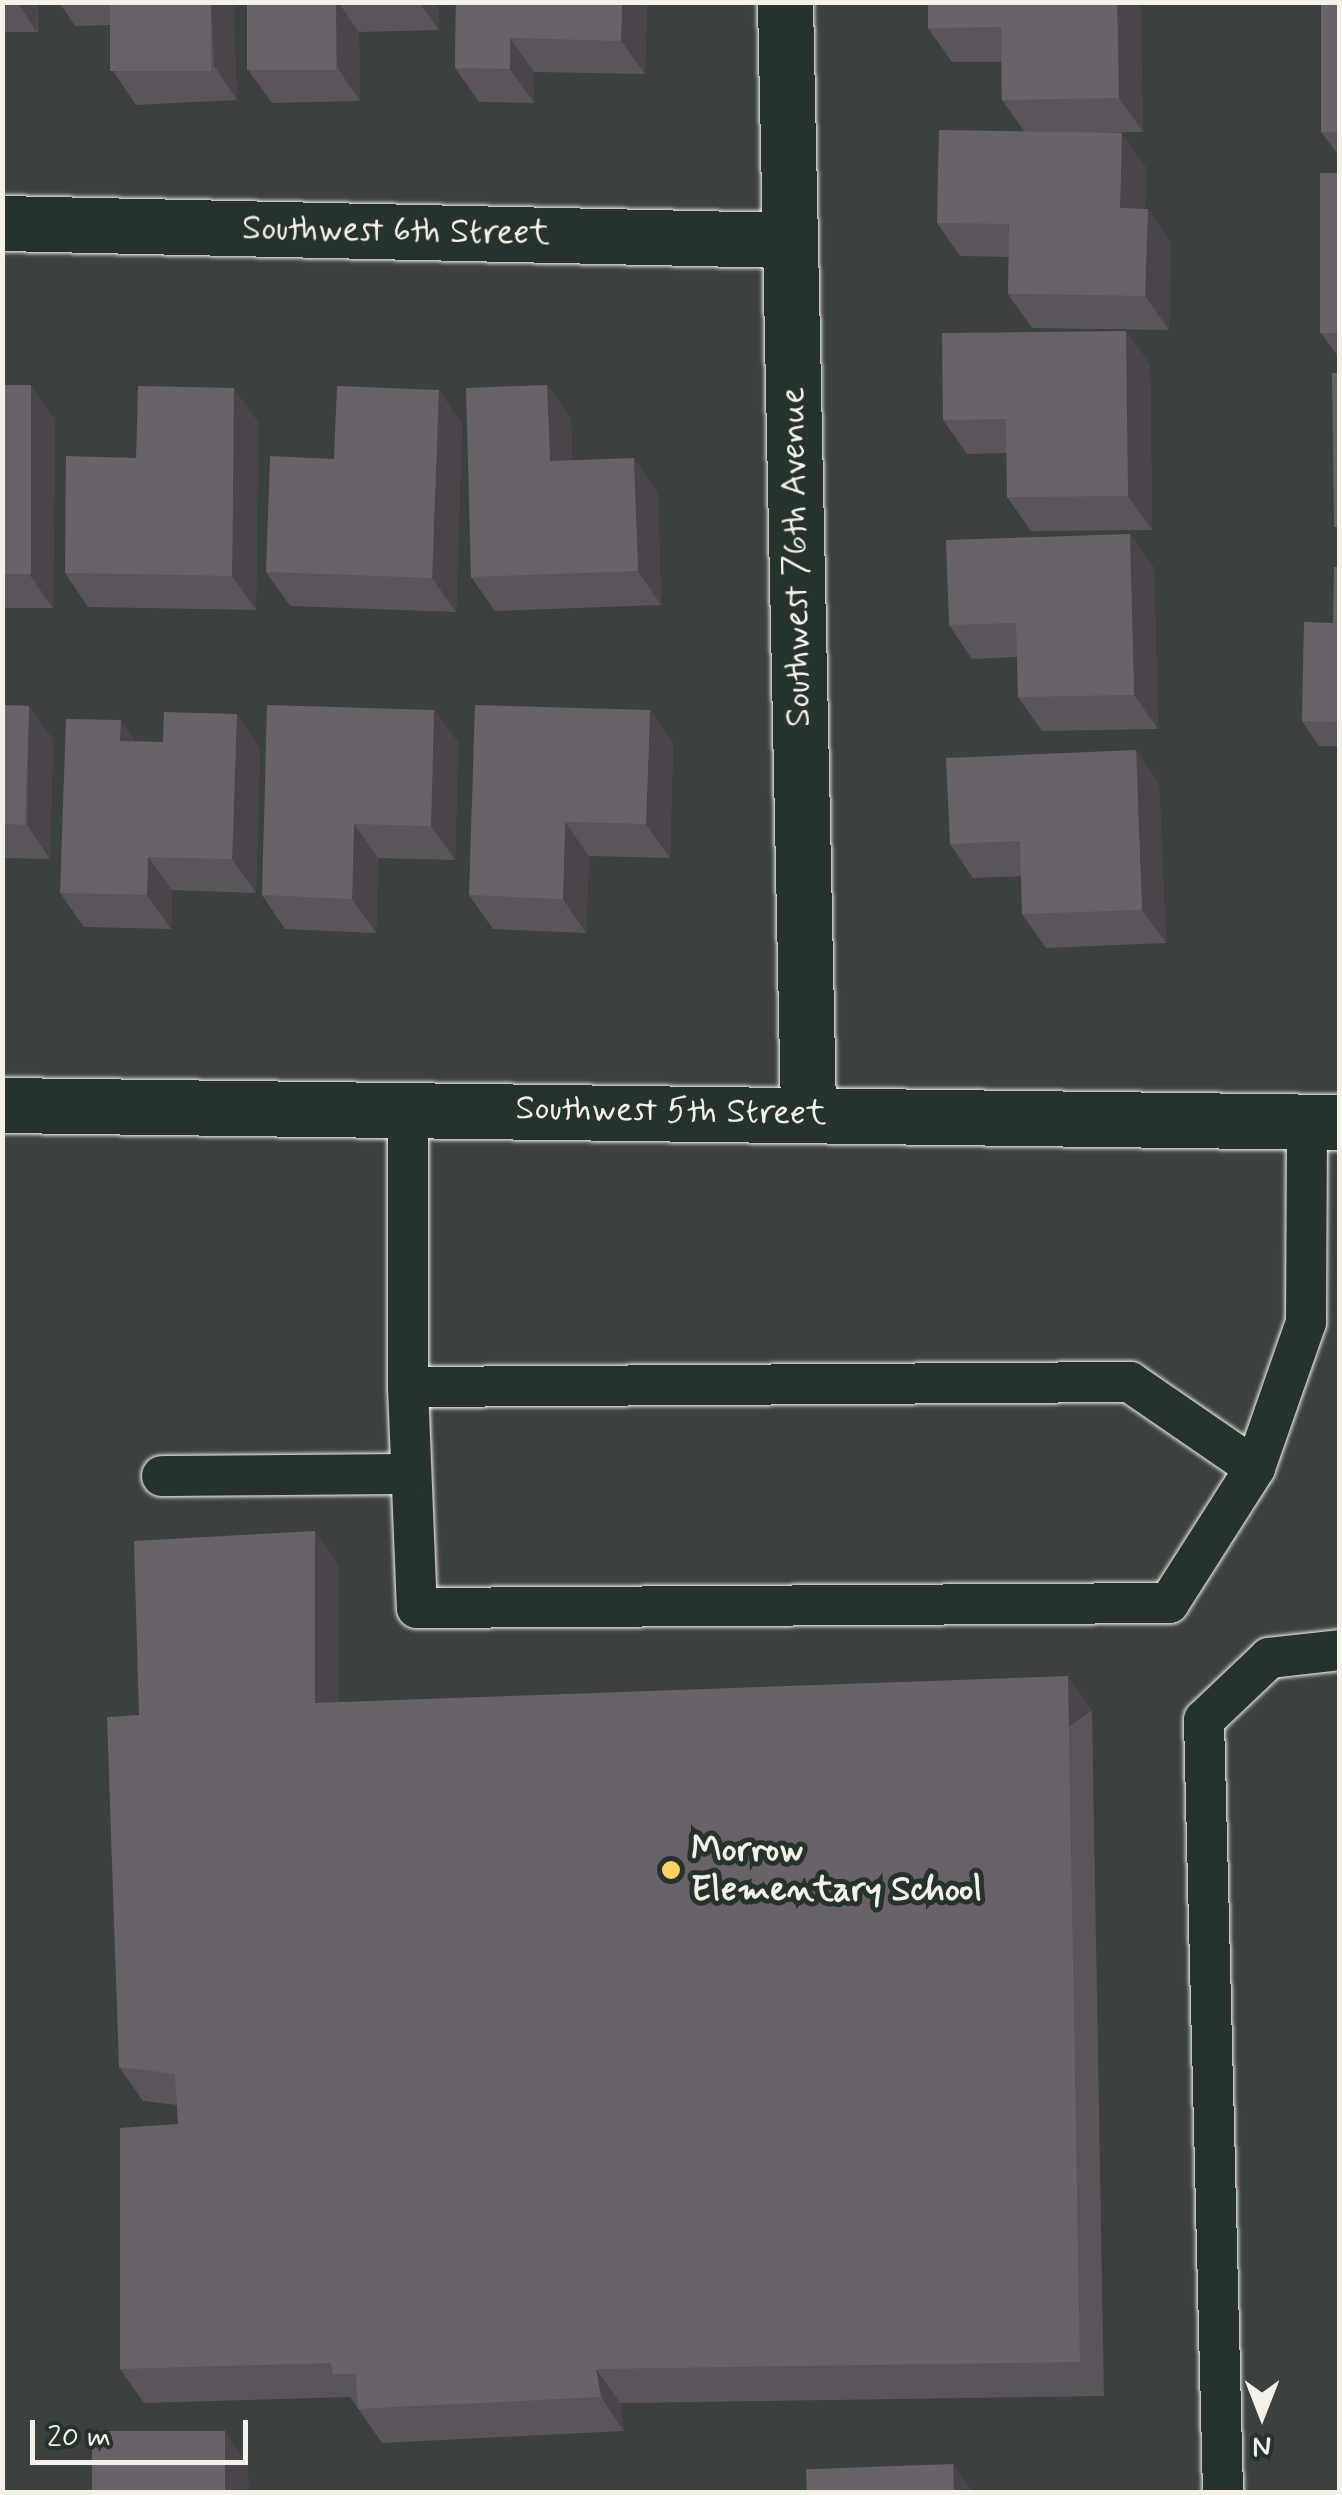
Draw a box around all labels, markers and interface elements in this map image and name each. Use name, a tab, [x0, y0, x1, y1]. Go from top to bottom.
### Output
street label: Southwest 6th Street	[242, 207, 550, 255]
street label: Southwest 76th Avenue	[772, 387, 820, 727]
street label: Southwest 5th Street	[515, 1087, 827, 1135]
place label: Morrow Elementary School	[691, 1829, 982, 1911]
marker: Morrow Elementary School	[660, 1859, 682, 1881]
north arrow	[1212, 2365, 1312, 2465]
scale bar	[35, 2400, 252, 2462]
text: 20 m	[47, 2418, 111, 2457]
text: N	[1253, 2427, 1271, 2464]

